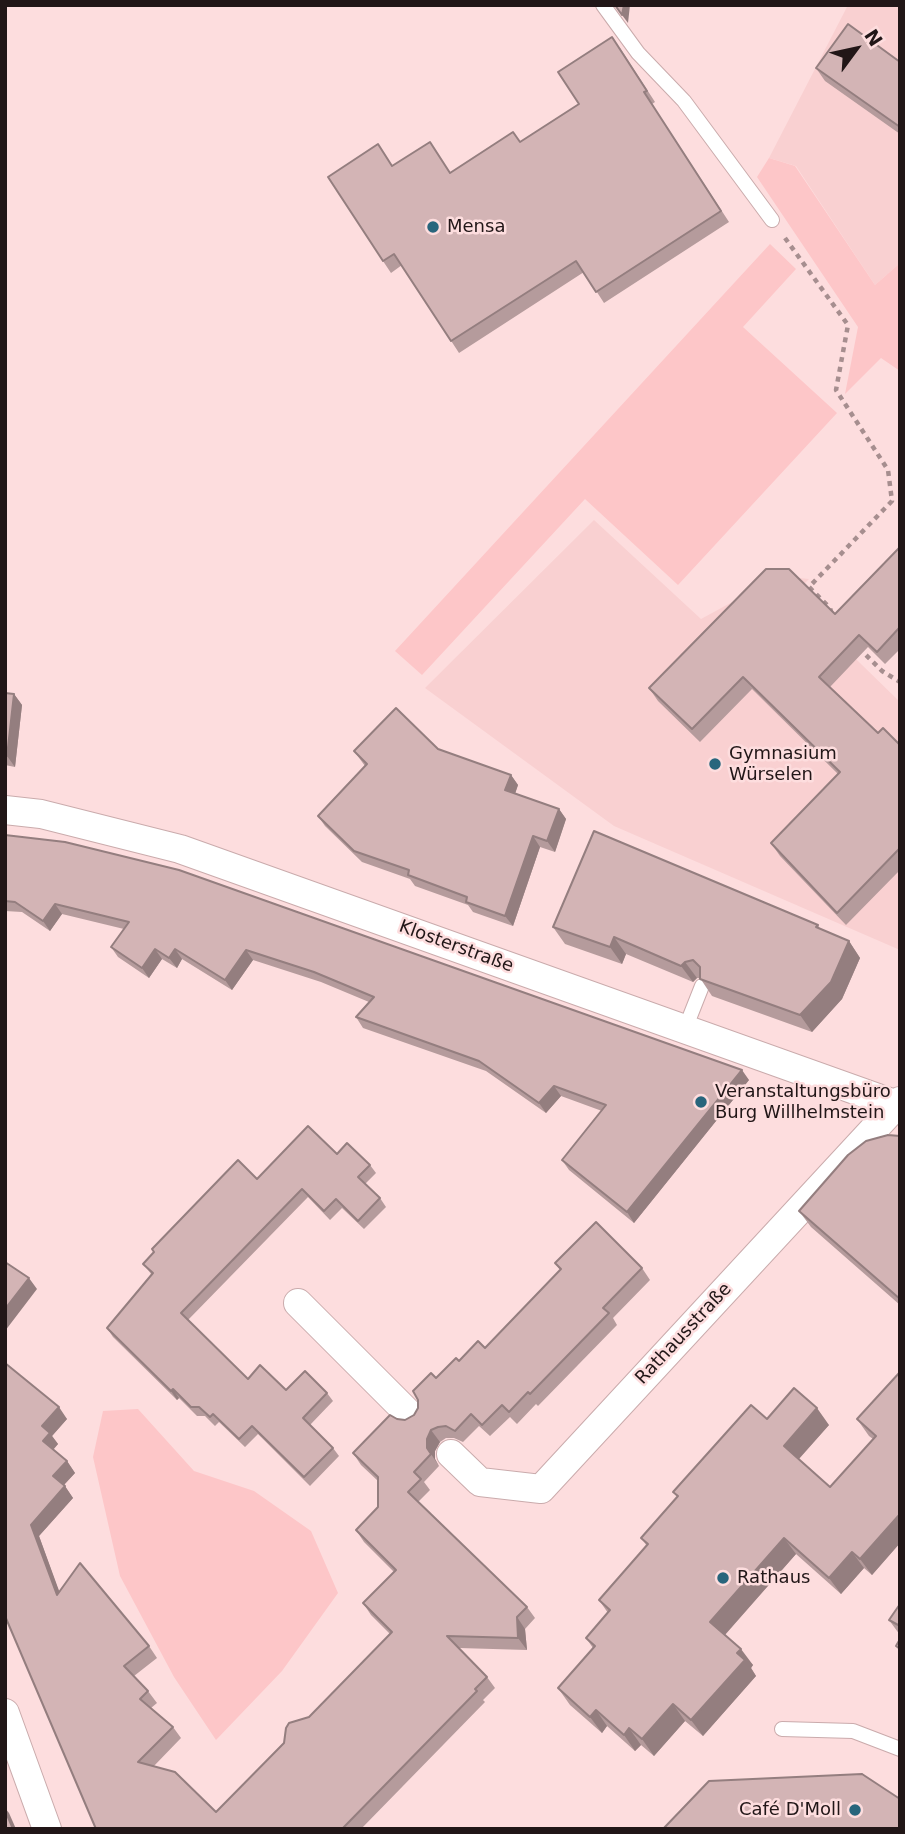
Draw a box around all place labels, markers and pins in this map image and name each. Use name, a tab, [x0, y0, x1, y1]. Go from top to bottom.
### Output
place label: Mensa	[447, 216, 505, 238]
marker: Mensa	[425, 219, 441, 235]
place label: Gymnasium Würselen	[729, 743, 837, 786]
marker: Gymnasium Würselen	[707, 756, 723, 772]
place label: Veranstaltungsbüro Burg Willhelmstein	[715, 1081, 891, 1124]
marker: Veranstaltungsbüro Burg Willhelmstein	[693, 1094, 709, 1110]
place label: Rathaus	[737, 1567, 810, 1589]
marker: Rathaus	[715, 1570, 731, 1586]
place label: Café D'Moll	[739, 1799, 841, 1821]
marker: Café D'Moll	[847, 1802, 863, 1818]

